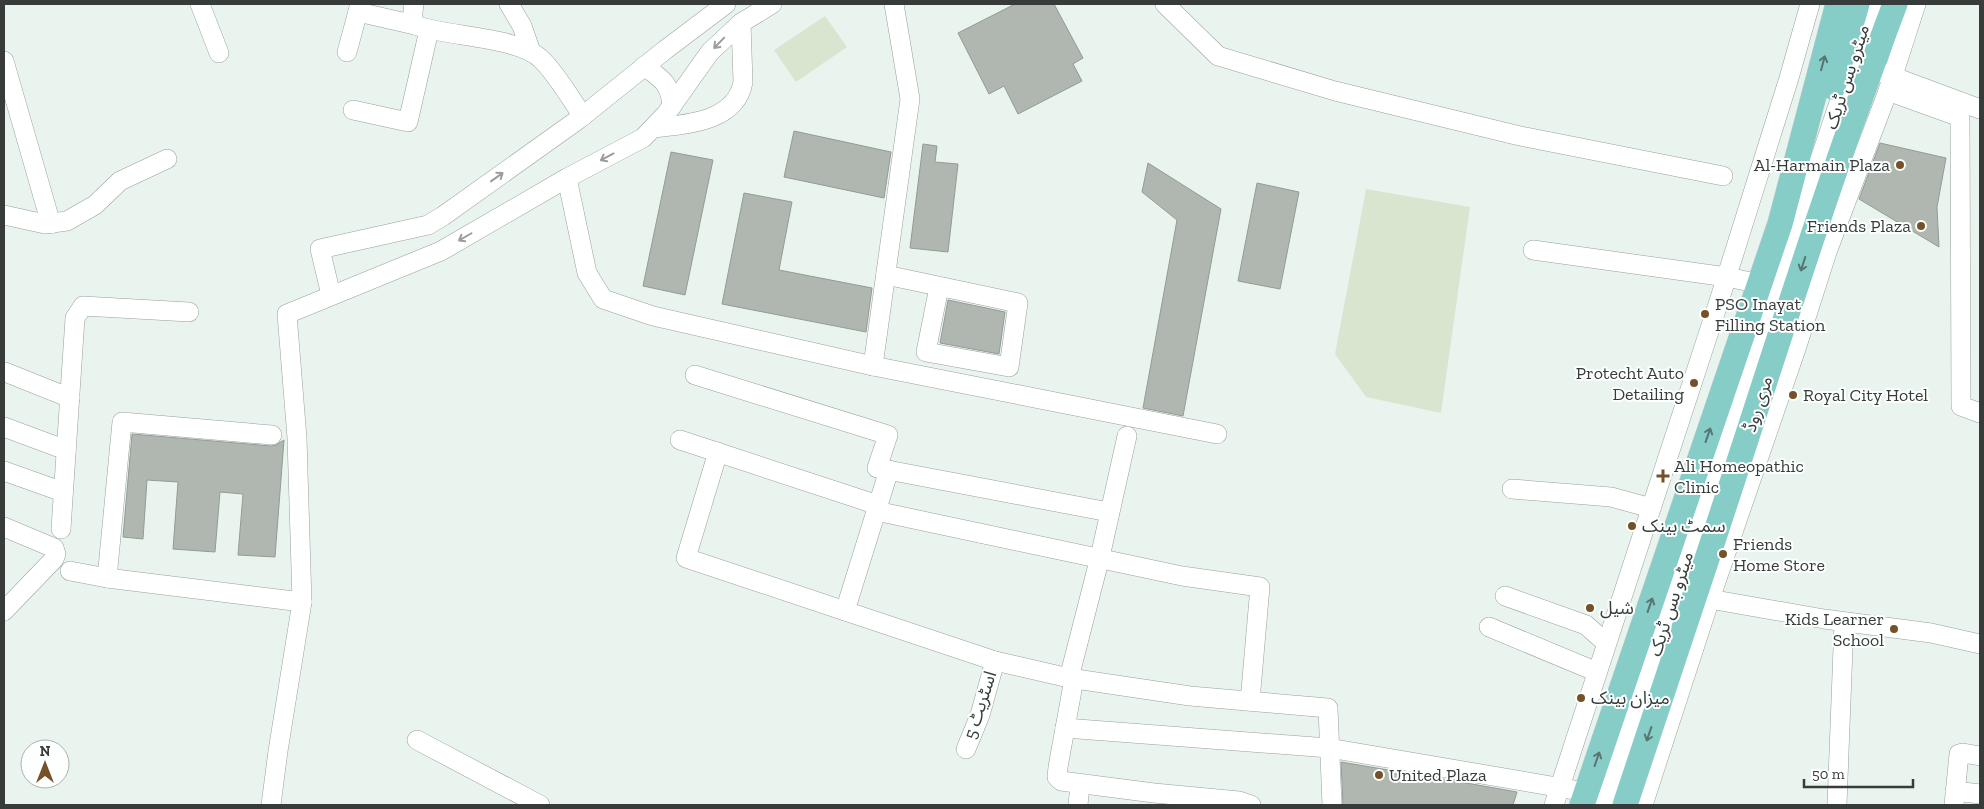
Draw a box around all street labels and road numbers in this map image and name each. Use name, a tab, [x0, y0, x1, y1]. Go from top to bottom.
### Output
street label: میٹرو بس ٹریک	[1820, 22, 1874, 132]
street label: مری روڈ	[1739, 373, 1777, 435]
street label: میٹرو بس ٹریک	[1644, 549, 1698, 659]
street label: اسٹریٹ 5	[959, 668, 1001, 742]

